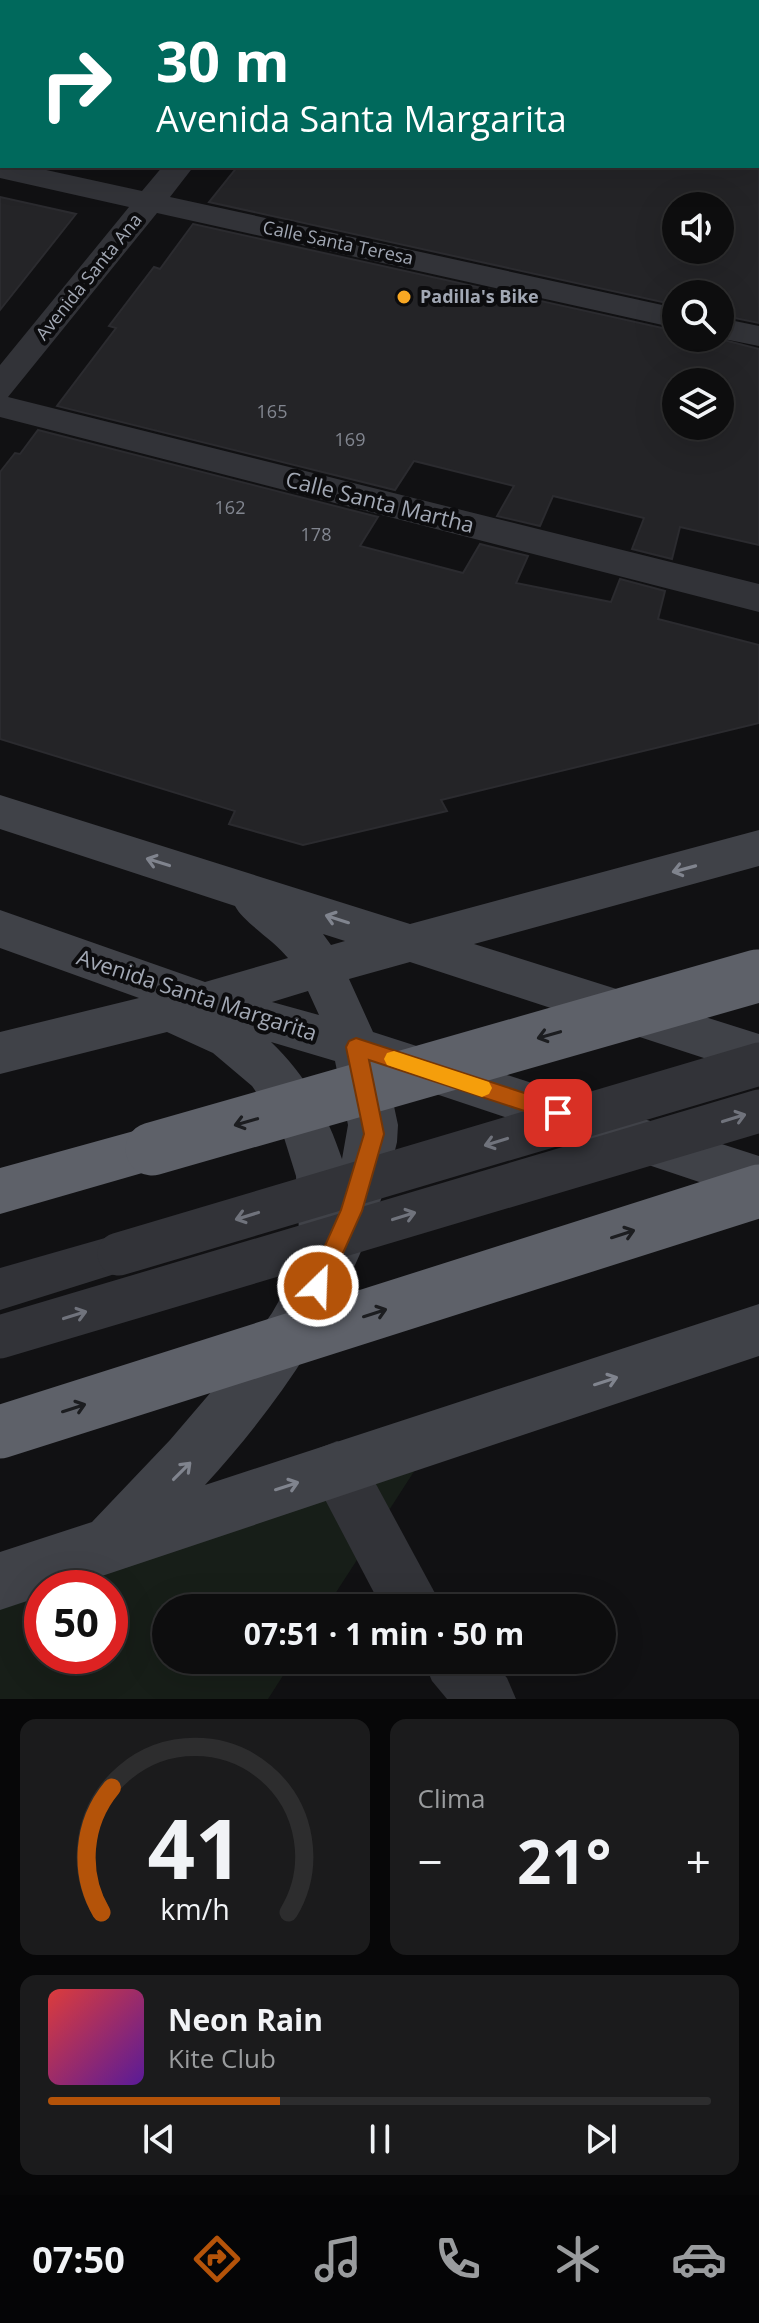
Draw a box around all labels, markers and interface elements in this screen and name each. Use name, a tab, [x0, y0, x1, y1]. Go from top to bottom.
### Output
text: 30 m	[156, 22, 290, 98]
icon: right	[24, 32, 128, 136]
text: Avenida Santa Margarita	[156, 94, 567, 143]
map controls	[662, 192, 734, 440]
button: sound	[662, 192, 734, 264]
street label: Avenida Santa Ana	[30, 208, 147, 345]
street label: Calle Santa Teresa	[261, 214, 416, 270]
button: search	[662, 280, 734, 352]
place label: Padilla's Bike	[420, 284, 539, 308]
marker: Padilla's Bike	[395, 288, 413, 306]
button: layers	[662, 368, 734, 440]
house number: 165	[257, 399, 287, 423]
house number: 169	[335, 427, 365, 451]
street label: Calle Santa Martha	[283, 463, 478, 539]
house number: 162	[215, 495, 245, 519]
house number: 178	[301, 522, 331, 546]
one-way arrow	[146, 854, 171, 868]
one-way arrow	[671, 862, 697, 877]
one-way arrow	[325, 911, 350, 925]
street label: Avenida Santa Margarita	[73, 941, 321, 1047]
one-way arrow	[537, 1028, 563, 1043]
pin	[524, 1079, 592, 1147]
icon: arrive	[536, 1091, 580, 1135]
one-way arrow	[721, 1110, 747, 1125]
one-way arrow	[233, 1115, 259, 1130]
one-way arrow	[484, 1135, 510, 1150]
one-way arrow	[391, 1208, 417, 1223]
one-way arrow	[235, 1209, 261, 1224]
one-way arrow	[610, 1226, 636, 1241]
position arrow	[276, 1244, 360, 1328]
one-way arrow	[363, 1304, 388, 1319]
one-way arrow	[61, 1307, 87, 1322]
one-way arrow	[593, 1372, 618, 1387]
one-way arrow	[62, 1400, 87, 1415]
one-way arrow	[172, 1462, 191, 1481]
one-way arrow	[275, 1477, 300, 1492]
speed limit sign: 50	[24, 1570, 128, 1674]
text: 07:51 · 1 min · 50 m	[244, 1613, 524, 1654]
text: Clima	[418, 1780, 486, 1816]
text: 41	[147, 1790, 242, 1903]
text: 21°	[517, 1820, 611, 1902]
text: −	[418, 1831, 443, 1891]
text: +	[686, 1831, 711, 1891]
text: km/h	[160, 1889, 229, 1928]
text: Neon Rain	[168, 1999, 323, 2040]
text: Kite Club	[168, 2040, 276, 2076]
icon: previous	[137, 2117, 181, 2161]
icon: pause	[358, 2117, 402, 2161]
icon: next	[579, 2117, 623, 2161]
icon: directions	[189, 2231, 245, 2287]
icon: music	[310, 2231, 366, 2287]
icon: phone	[430, 2231, 486, 2287]
icon: climate	[550, 2231, 606, 2287]
icon: car	[671, 2231, 727, 2287]
text: 07:50	[32, 2235, 125, 2284]

